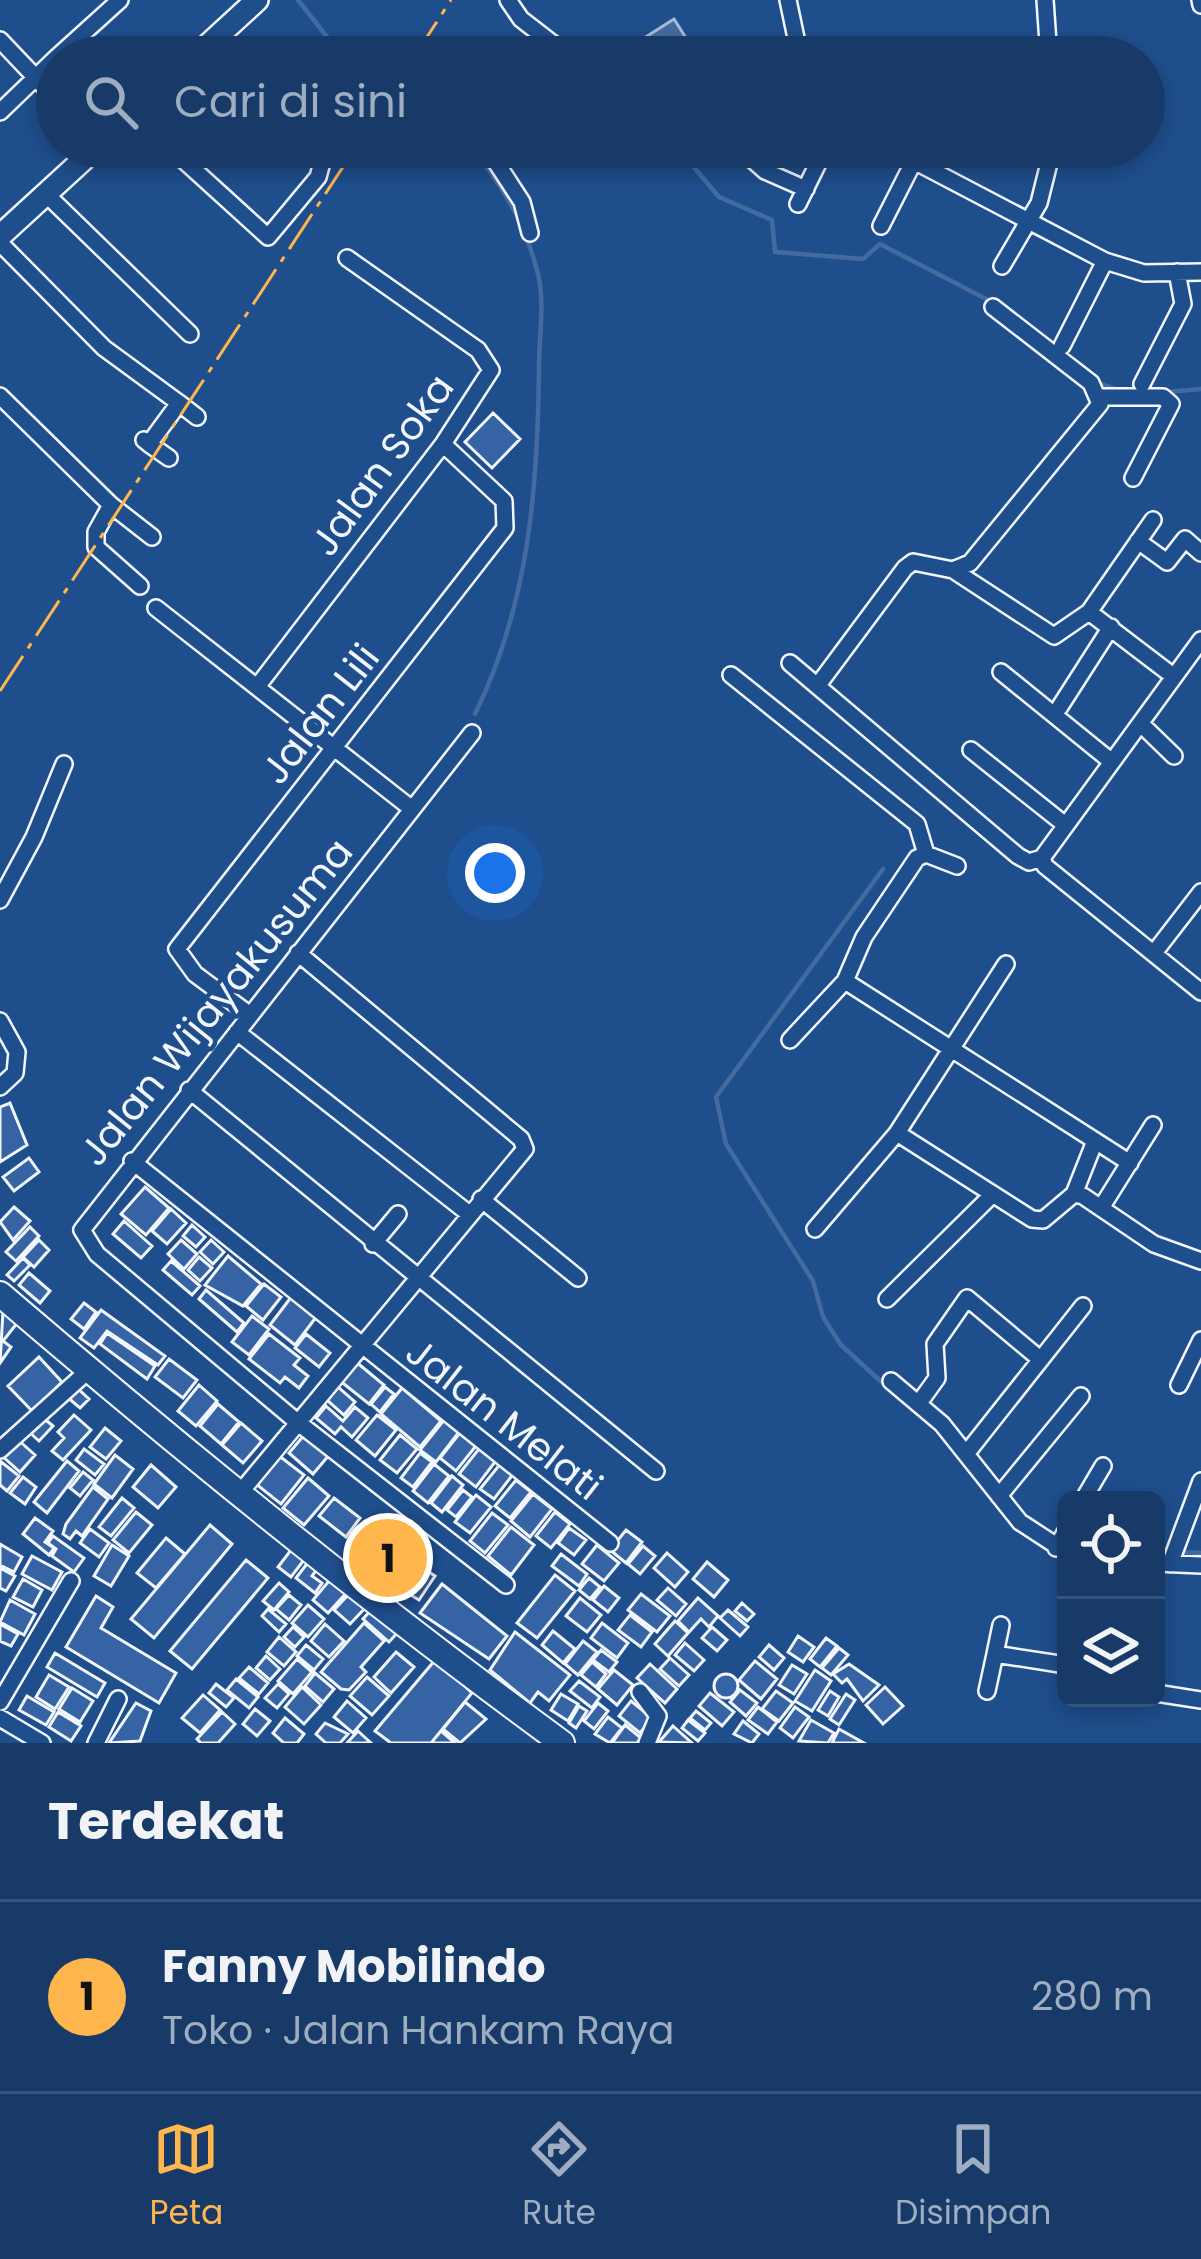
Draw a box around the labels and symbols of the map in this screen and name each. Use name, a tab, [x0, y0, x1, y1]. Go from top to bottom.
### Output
street label: Jalan Soka	[297, 363, 467, 567]
street label: Jalan Lili	[248, 632, 392, 796]
street label: Jalan Wijayakusuma	[66, 826, 366, 1178]
your location	[465, 843, 525, 903]
street label: Jalan Melati	[394, 1325, 614, 1513]
pin: 1	[349, 1513, 427, 1603]

